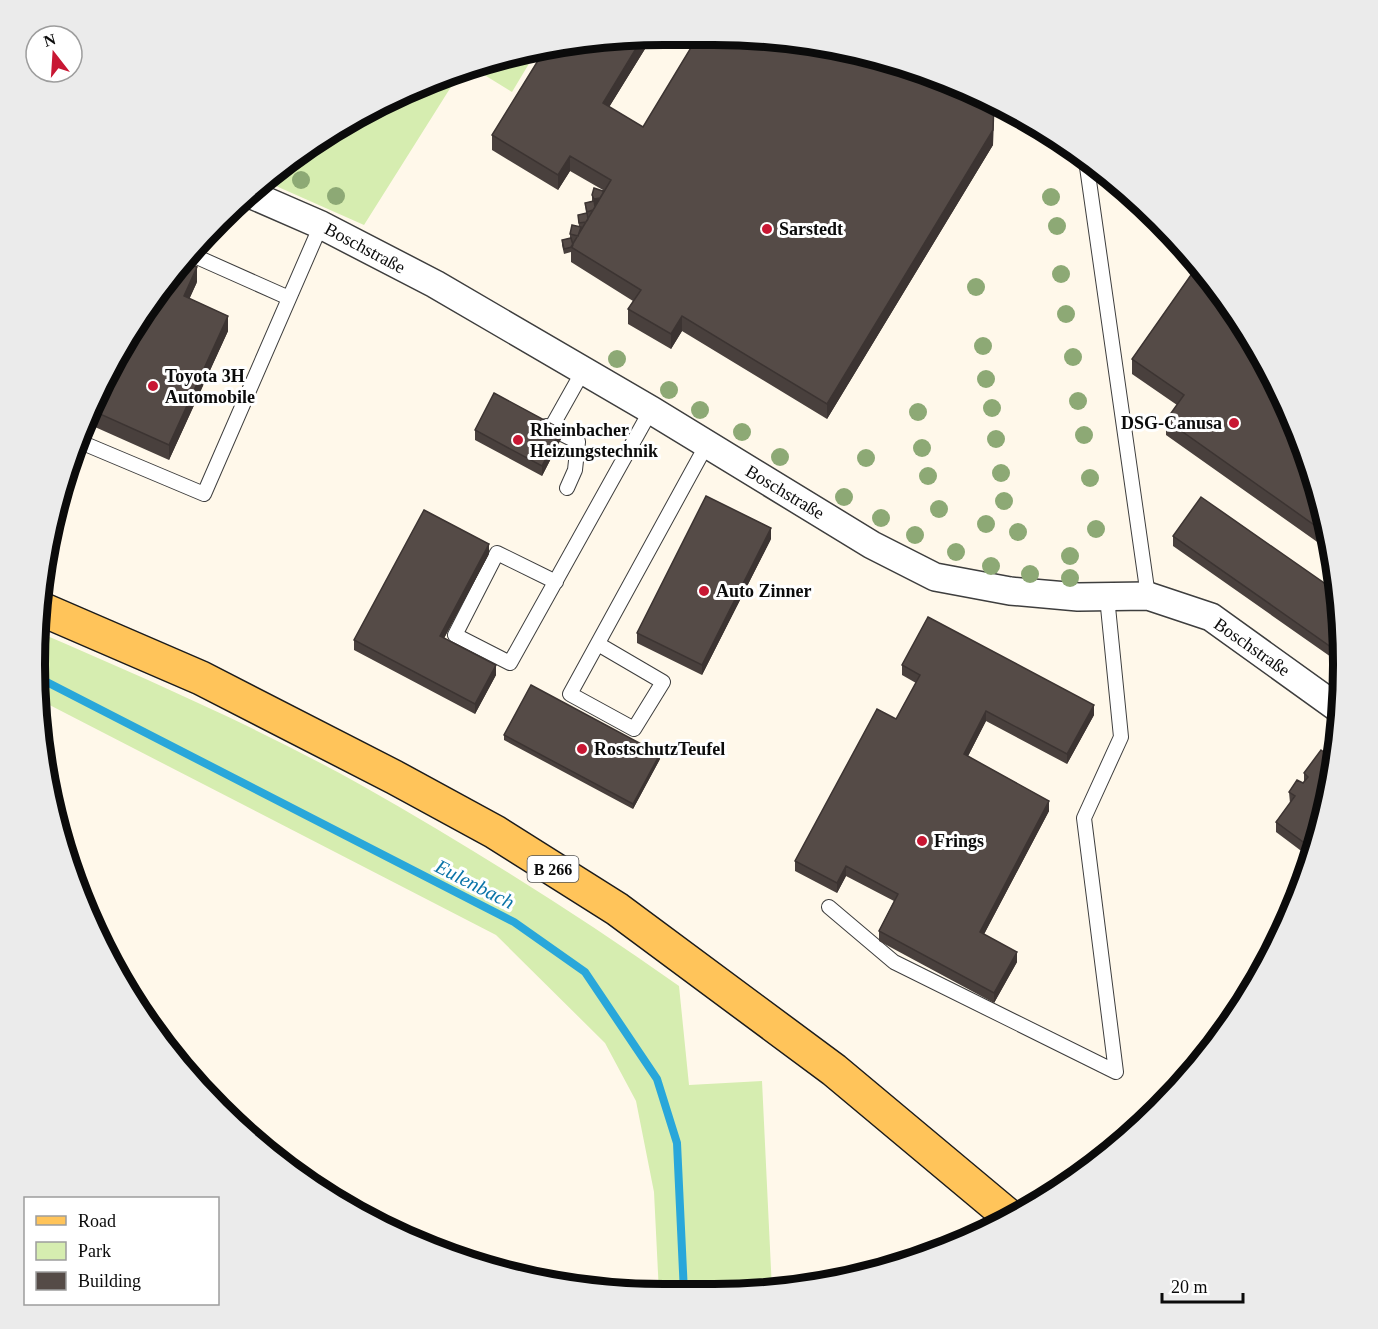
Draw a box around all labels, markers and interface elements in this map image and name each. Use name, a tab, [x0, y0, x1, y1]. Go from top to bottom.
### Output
north arrow	[24, 24, 84, 84]
text: N	[42, 30, 58, 50]
street label: Boschstraße	[321, 219, 409, 277]
place label: Sarstedt	[779, 219, 843, 239]
marker: Sarstedt	[760, 222, 774, 236]
place label: Toyota 3H Automobile	[165, 366, 255, 407]
marker: Toyota 3H Automobile	[146, 379, 160, 393]
place label: DSG-Canusa	[1121, 413, 1222, 433]
marker: DSG-Canusa	[1227, 416, 1241, 430]
place label: Rheinbacher Heizungstechnik	[530, 420, 658, 461]
marker: Rheinbacher Heizungstechnik	[511, 433, 525, 447]
street label: Boschstraße	[742, 461, 828, 523]
place label: Auto Zinner	[716, 581, 812, 601]
marker: Auto Zinner	[697, 584, 711, 598]
street label: Boschstraße	[1210, 614, 1294, 680]
place label: RostschutzTeufel	[594, 739, 725, 759]
marker: RostschutzTeufel	[575, 742, 589, 756]
place label: Frings	[934, 831, 984, 851]
marker: Frings	[915, 834, 929, 848]
water label: Eulenbach	[431, 854, 518, 913]
road number: B 266	[528, 856, 578, 882]
legend	[24, 1197, 219, 1305]
text: Road	[78, 1211, 116, 1231]
text: Park	[78, 1241, 111, 1261]
scale bar	[1162, 1266, 1243, 1304]
text: Building	[78, 1271, 141, 1291]
text: 20 m	[1171, 1277, 1208, 1297]

